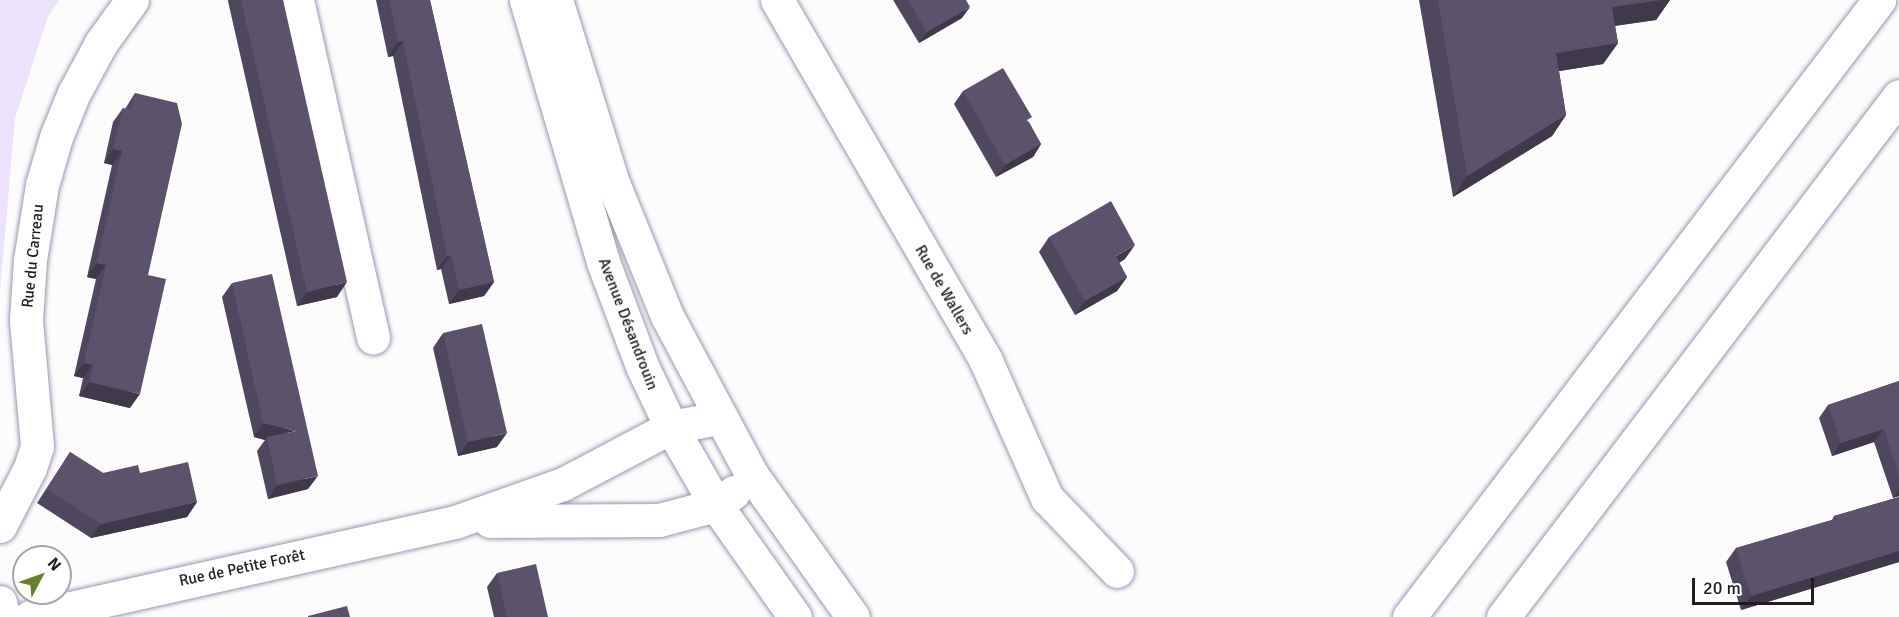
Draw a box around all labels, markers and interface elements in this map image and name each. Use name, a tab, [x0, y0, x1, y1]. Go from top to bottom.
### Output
street label: Rue du Carreau	[18, 203, 48, 309]
street label: Rue de Wallers	[911, 242, 977, 338]
street label: Avenue Désandrouin	[594, 255, 662, 393]
north arrow	[12, 545, 72, 605]
street label: Rue de Petite Forêt	[177, 545, 307, 591]
text: N	[43, 554, 65, 575]
scale bar	[1695, 566, 1816, 604]
text: 20 m	[1703, 577, 1741, 599]

